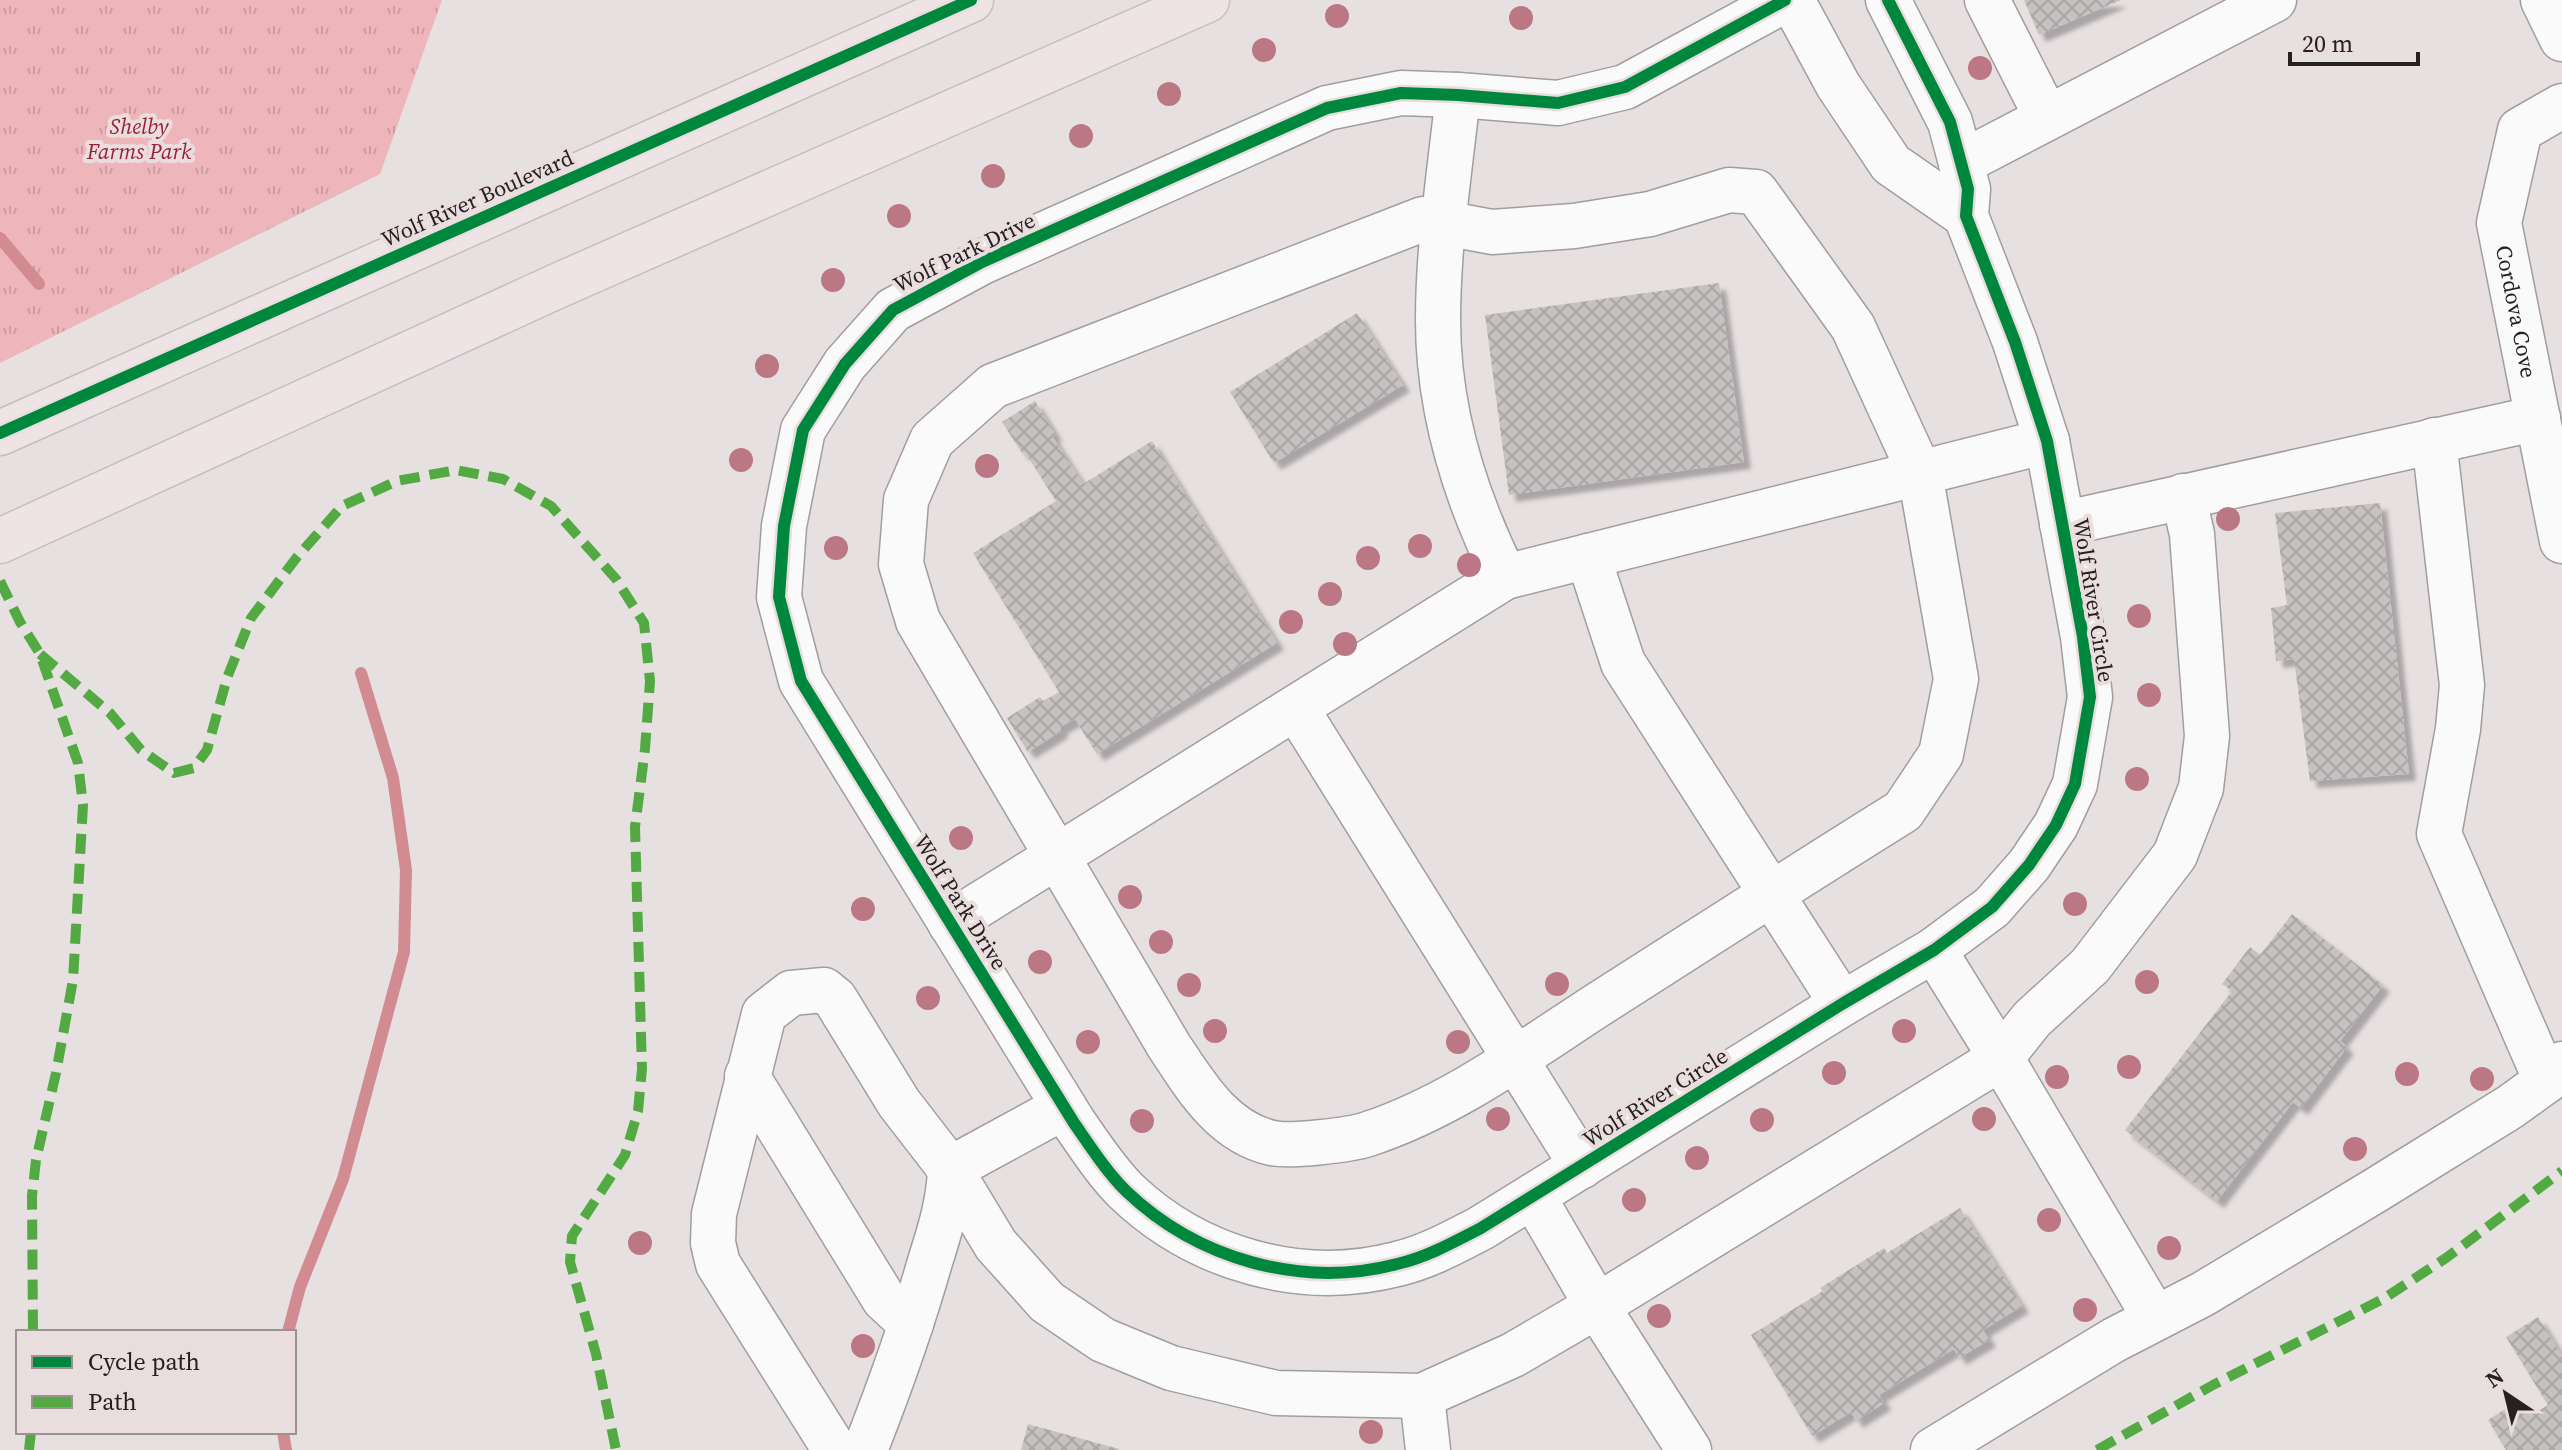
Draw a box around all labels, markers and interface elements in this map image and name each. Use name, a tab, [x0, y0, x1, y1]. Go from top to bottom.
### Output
scale bar	[2290, 16, 2418, 66]
text: 20 m	[2302, 27, 2353, 60]
park label: Shelby Farms Park	[86, 111, 192, 166]
street label: Wolf River Boulevard	[376, 142, 578, 254]
street label: Wolf Park Drive	[888, 205, 1040, 299]
street label: Cordova Cove	[2489, 243, 2544, 381]
street label: Wolf River Circle	[2066, 516, 2122, 684]
street label: Wolf Park Drive	[907, 829, 1015, 975]
street label: Wolf River Circle	[1577, 1040, 1733, 1154]
legend	[16, 1330, 296, 1434]
text: Cycle path	[88, 1345, 200, 1378]
north arrow	[2466, 1354, 2546, 1434]
text: N	[2479, 1361, 2510, 1395]
text: Path	[88, 1385, 137, 1418]

